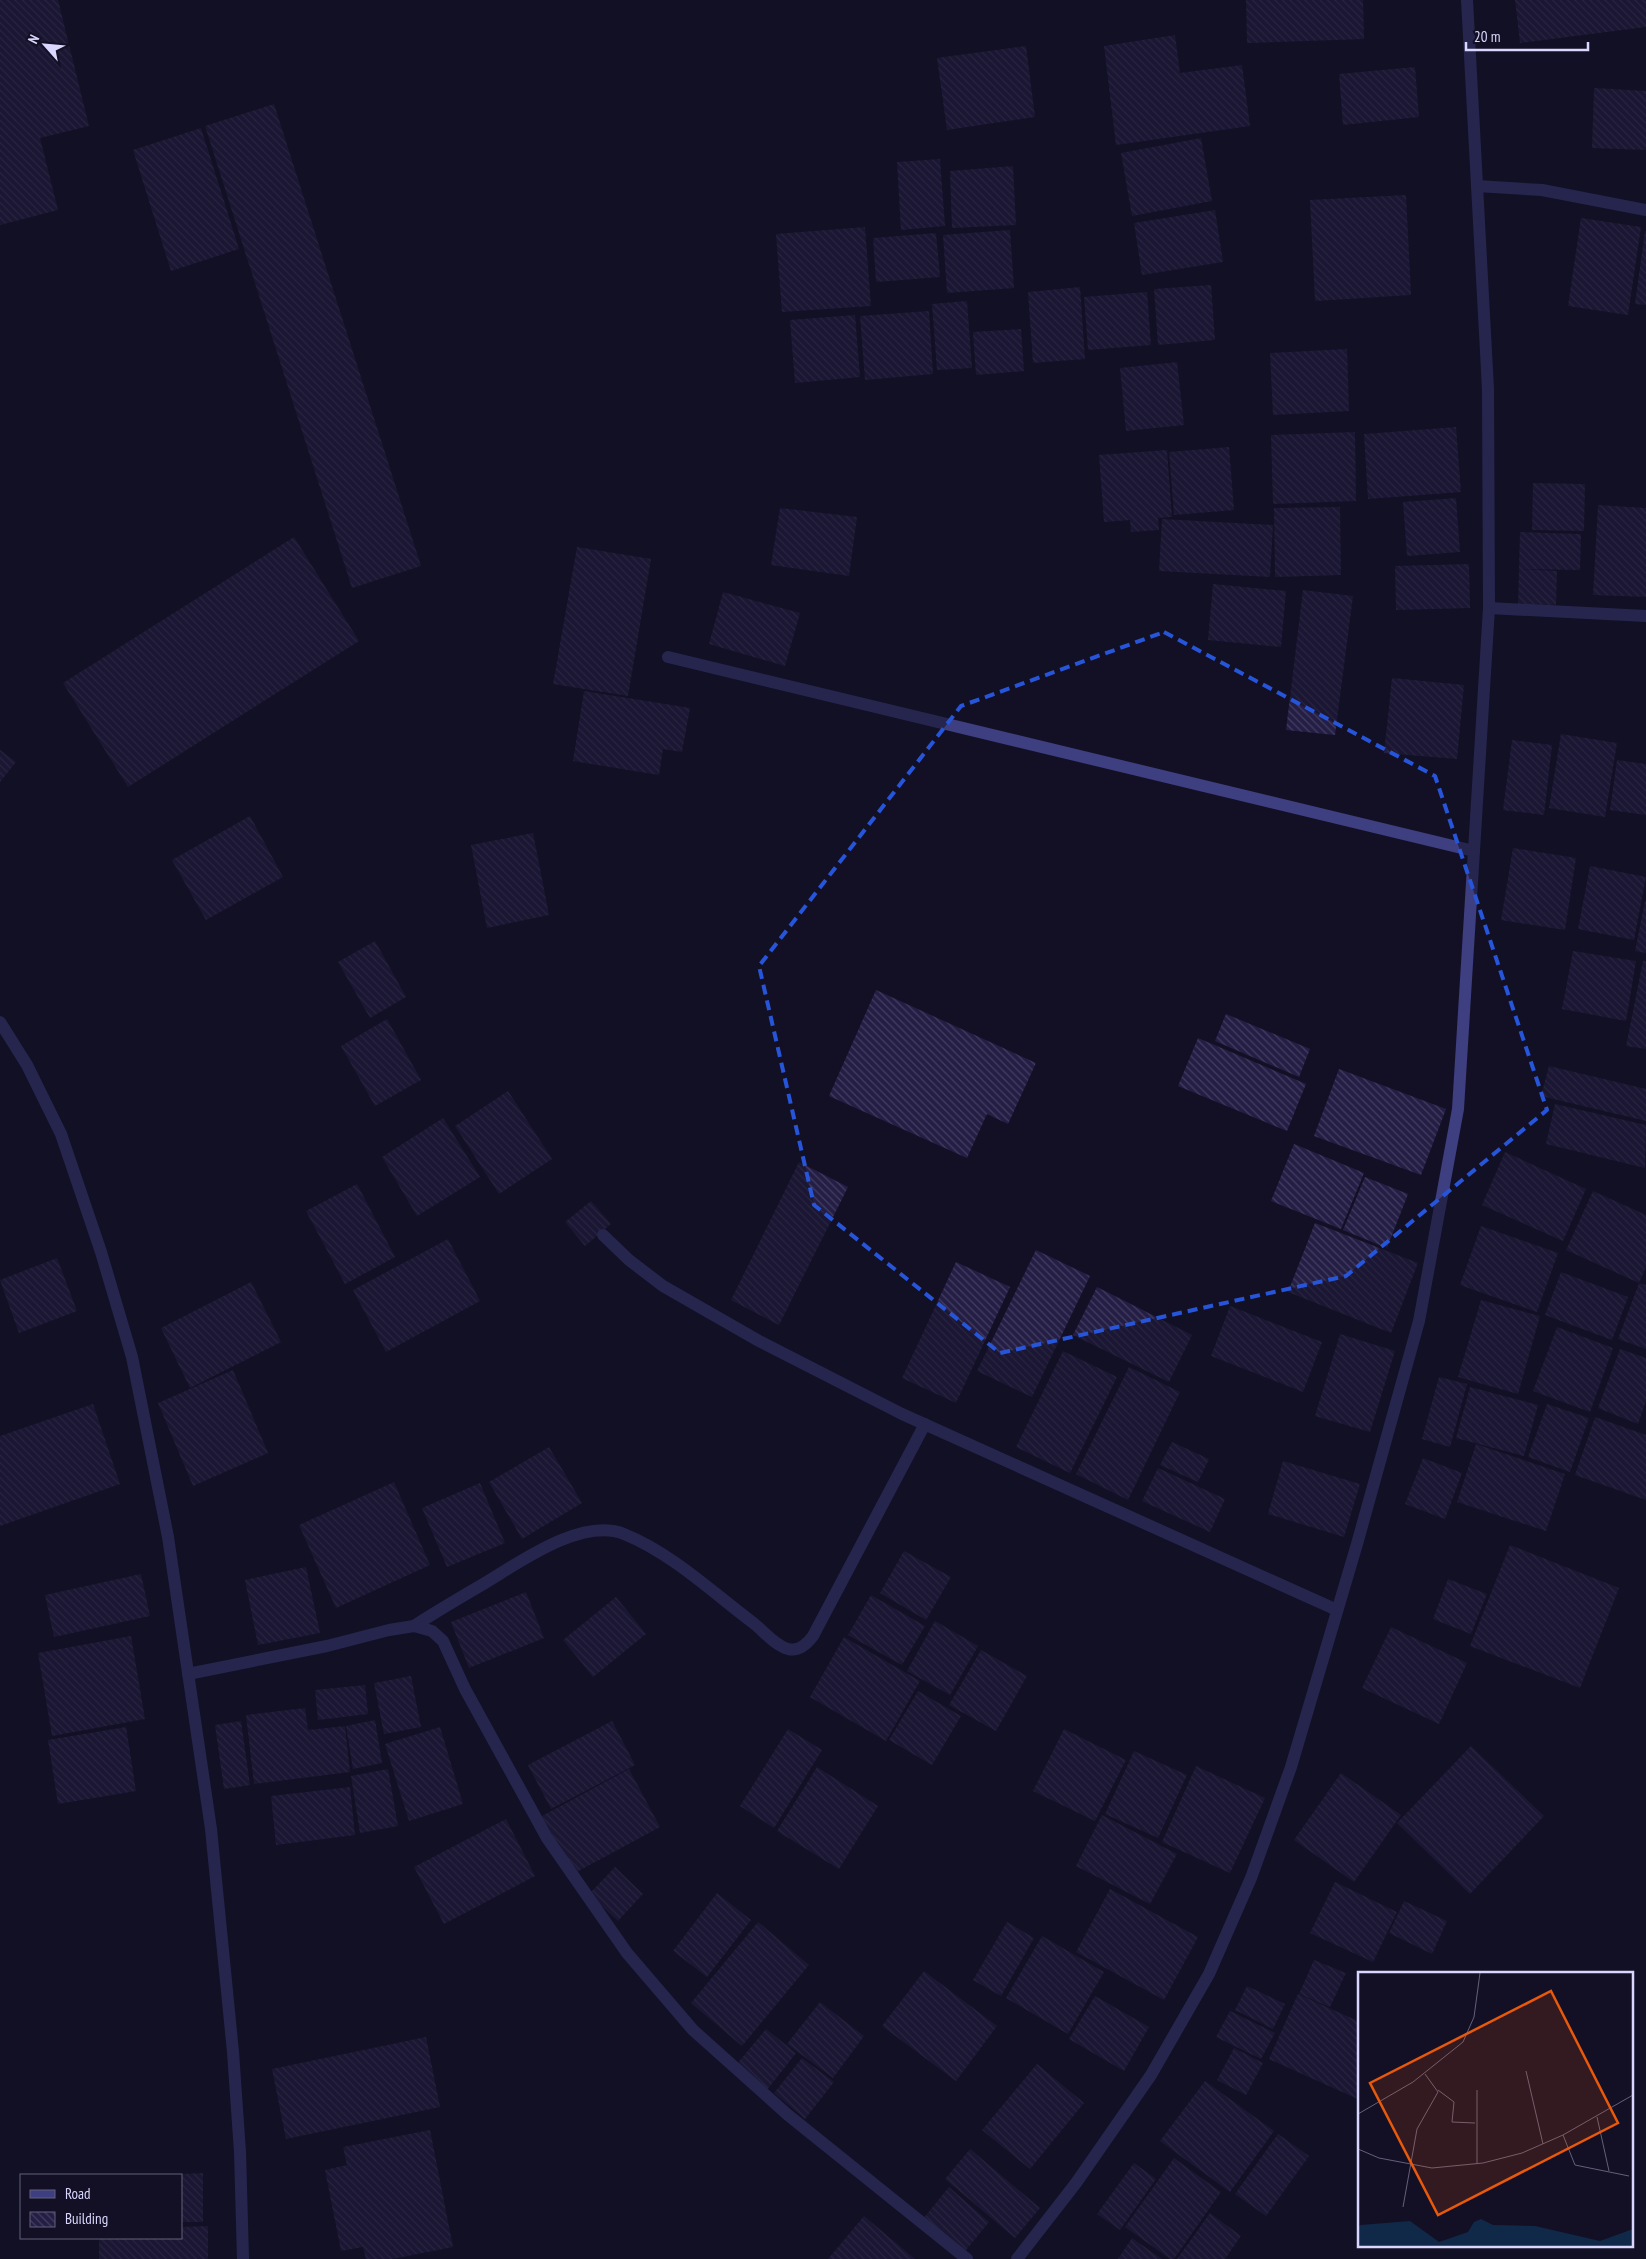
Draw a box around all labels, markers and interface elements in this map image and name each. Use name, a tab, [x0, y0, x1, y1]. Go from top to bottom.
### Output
north arrow	[20, 20, 70, 70]
scale bar	[1466, 20, 1588, 52]
text: 20 m	[1474, 27, 1500, 46]
text: N	[24, 32, 43, 47]
inset map	[1358, 1972, 1634, 2246]
legend	[20, 2174, 182, 2239]
text: Road	[65, 2184, 91, 2203]
text: Building	[65, 2209, 108, 2228]

